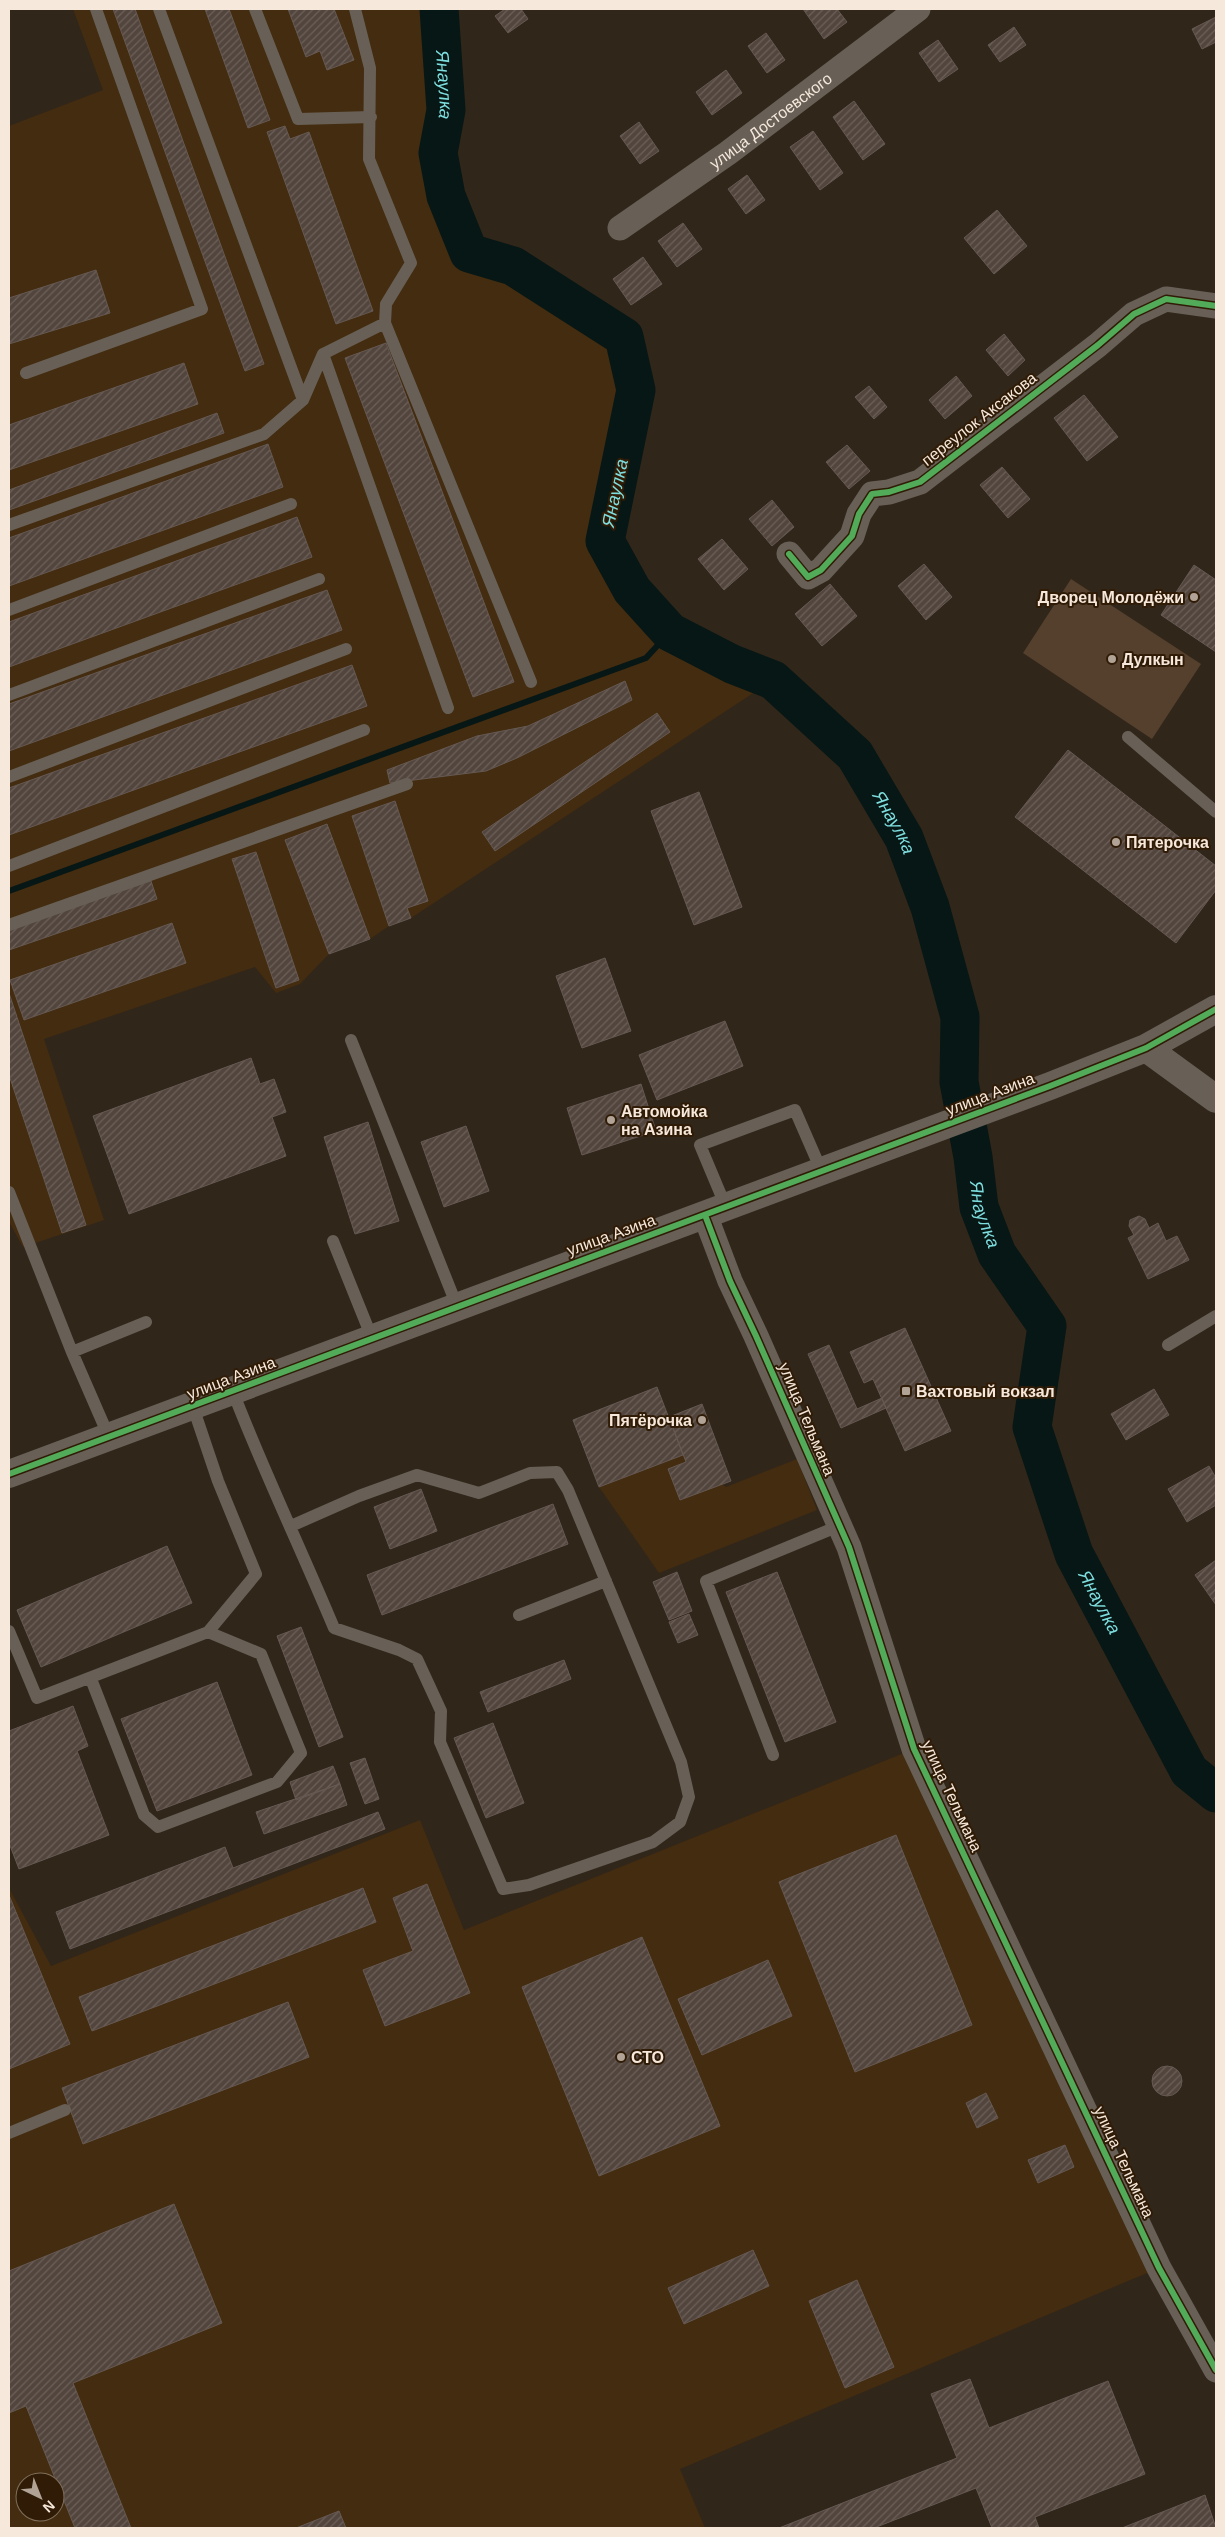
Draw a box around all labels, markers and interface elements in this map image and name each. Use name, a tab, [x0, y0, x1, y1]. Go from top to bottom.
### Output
water label: Янаулка	[432, 49, 456, 121]
street label: улица Достоевского	[706, 69, 835, 172]
street label: переулок Аксакова	[918, 369, 1040, 469]
water label: Янаулка	[598, 457, 632, 530]
place label: Дворец Молодёжи	[1038, 589, 1184, 606]
marker: Дворец Молодёжи	[1188, 591, 1200, 603]
place label: Дулкын	[1122, 651, 1184, 668]
marker: Дулкын	[1106, 653, 1118, 665]
water label: Янаулка	[868, 787, 919, 857]
place label: Пятерочка	[1126, 834, 1209, 851]
marker: Пятерочка	[1110, 836, 1122, 848]
street label: улица Азина	[943, 1069, 1037, 1119]
place label: Автомойка на Азина	[621, 1103, 708, 1138]
marker: Автомойка на Азина	[605, 1114, 617, 1126]
water label: Янаулка	[966, 1179, 1004, 1251]
street label: улица Азина	[564, 1211, 658, 1259]
street label: улица Азина	[184, 1353, 278, 1403]
street label: улица Тельмана	[776, 1360, 838, 1478]
place label: Вахтовый вокзал	[916, 1383, 1055, 1400]
marker: Вахтовый вокзал	[900, 1385, 912, 1397]
place label: Пятёрочка	[609, 1412, 692, 1429]
marker: Пятёрочка	[696, 1414, 708, 1426]
water label: Янаулка	[1074, 1566, 1125, 1637]
street label: улица Тельмана	[919, 1738, 985, 1855]
place label: СТО	[631, 2049, 664, 2066]
marker: СТО	[615, 2051, 627, 2063]
street label: улица Тельмана	[1091, 2104, 1157, 2221]
north arrow	[15, 2472, 65, 2522]
text: N	[40, 2497, 58, 2516]

